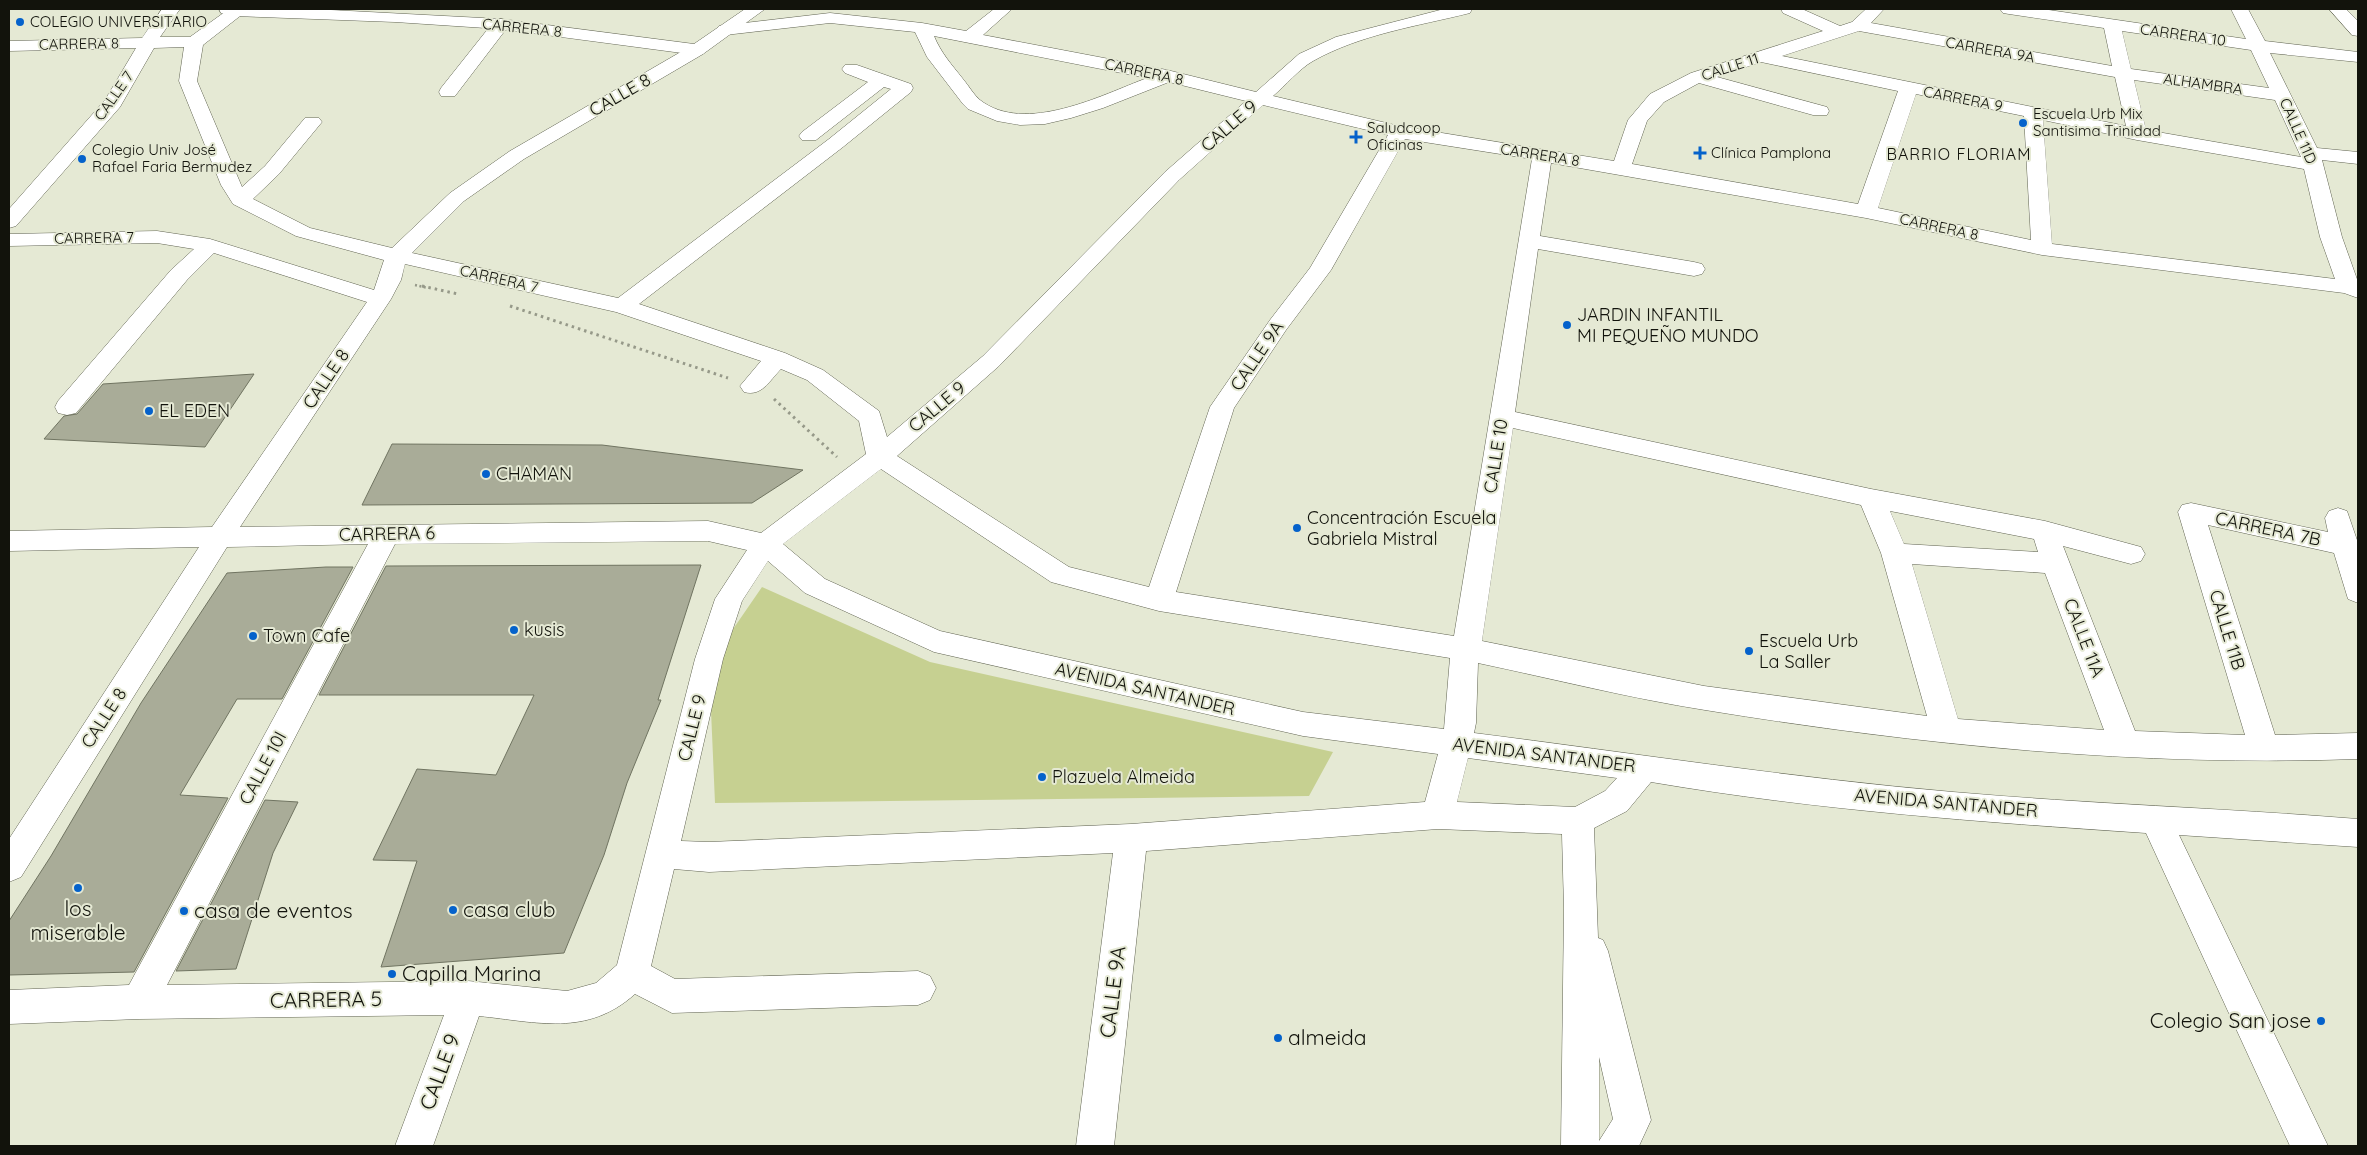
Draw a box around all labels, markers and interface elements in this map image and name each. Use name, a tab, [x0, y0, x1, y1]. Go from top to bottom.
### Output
place label: COLEGIO UNIVERSITARIO	[30, 12, 207, 31]
street label: CARRERA 8	[481, 14, 563, 41]
marker: COLEGIO UNIVERSITARIO	[14, 16, 26, 28]
street label: CARRERA 10	[2139, 19, 2227, 50]
street label: CARRERA 9A	[1944, 32, 2036, 67]
street label: CARRERA 8	[39, 33, 119, 54]
street label: CALLE 11	[1699, 48, 1761, 85]
street label: CARRERA 8	[1103, 54, 1185, 89]
street label: CALLE 7	[90, 67, 138, 124]
street label: CALLE 8	[585, 68, 655, 121]
street label: ALHAMBRA	[2162, 69, 2244, 99]
street label: CARRERA 9	[1922, 82, 2004, 115]
street label: CALLE 9	[1196, 95, 1262, 157]
street label: CALLE 11D	[2276, 95, 2321, 167]
place label: Escuela Urb Mix Santisima Trinidad	[2033, 104, 2161, 140]
marker: Escuela Urb Mix Santisima Trinidad	[2017, 117, 2029, 129]
place label: Saludcoop Oficinas	[1367, 118, 1441, 154]
marker: Saludcoop Oficinas	[1349, 130, 1363, 144]
street label: CARRERA 8	[1499, 139, 1581, 170]
place label: Colegio Univ José Rafael Faria Bermudez	[92, 140, 252, 176]
place label: Clínica Pamplona	[1711, 143, 1831, 162]
district label: BARRIO FLORIAM	[1887, 144, 2031, 164]
marker: Clínica Pamplona	[1693, 146, 1707, 160]
marker: Colegio Univ José Rafael Faria Bermudez	[76, 153, 88, 165]
street label: CARRERA 8	[1898, 209, 1980, 244]
street label: CARRERA 7	[54, 227, 134, 248]
street label: CARRERA 7	[458, 260, 540, 297]
place label: JARDIN INFANTIL MI PEQUEÑO MUNDO	[1577, 303, 1759, 347]
street label: CALLE 9A	[1225, 316, 1289, 395]
marker: JARDIN INFANTIL MI PEQUEÑO MUNDO	[1561, 319, 1573, 331]
street label: CALLE 8	[297, 344, 354, 413]
street label: CALLE 9	[903, 376, 970, 437]
place label: EL EDEN	[159, 399, 230, 422]
marker: EL EDEN	[143, 405, 155, 417]
street label: CALLE 10	[1478, 417, 1513, 495]
place label: CHAMAN	[496, 462, 572, 485]
marker: CHAMAN	[480, 468, 492, 480]
place label: Concentración Escuela Gabriela Mistral	[1307, 506, 1496, 550]
street label: CARRERA 7B	[2213, 506, 2323, 551]
street label: CARRERA 6	[339, 521, 436, 546]
marker: Concentración Escuela Gabriela Mistral	[1291, 522, 1303, 534]
street label: CALLE 11B	[2204, 587, 2251, 673]
street label: CALLE 11A	[2059, 595, 2110, 681]
place label: kusis	[524, 618, 565, 641]
place label: Town Cafe	[263, 624, 350, 647]
marker: kusis	[508, 624, 520, 636]
place label: Escuela Urb La Saller	[1759, 629, 1858, 673]
marker: Town Cafe	[247, 630, 259, 642]
marker: Escuela Urb La Saller	[1743, 645, 1755, 657]
street label: AVENIDA SANTANDER	[1053, 657, 1237, 720]
street label: CALLE 8	[76, 683, 132, 752]
street label: CALLE 9	[672, 692, 711, 764]
street label: CALLE 10I	[234, 727, 291, 808]
street label: AVENIDA SANTANDER	[1451, 732, 1637, 777]
place label: Plazuela Almeida	[1052, 765, 1195, 788]
marker: Plazuela Almeida	[1036, 771, 1048, 783]
street label: AVENIDA SANTANDER	[1853, 783, 2039, 822]
marker: los miserable	[72, 882, 84, 894]
place label: los miserable	[30, 895, 126, 945]
place label: casa club	[463, 896, 555, 922]
place label: casa de eventos	[194, 897, 353, 923]
marker: casa club	[447, 904, 459, 916]
marker: casa de eventos	[178, 905, 190, 917]
street label: CALLE 9A	[1093, 944, 1131, 1039]
place label: Capilla Marina	[402, 960, 541, 986]
marker: Capilla Marina	[386, 968, 398, 980]
street label: CARRERA 5	[270, 985, 382, 1013]
place label: Colegio San jose	[2150, 1007, 2311, 1033]
marker: Colegio San jose	[2315, 1015, 2327, 1027]
place label: almeida	[1288, 1024, 1367, 1050]
street label: CALLE 9	[413, 1030, 465, 1113]
marker: almeida	[1272, 1032, 1284, 1044]

